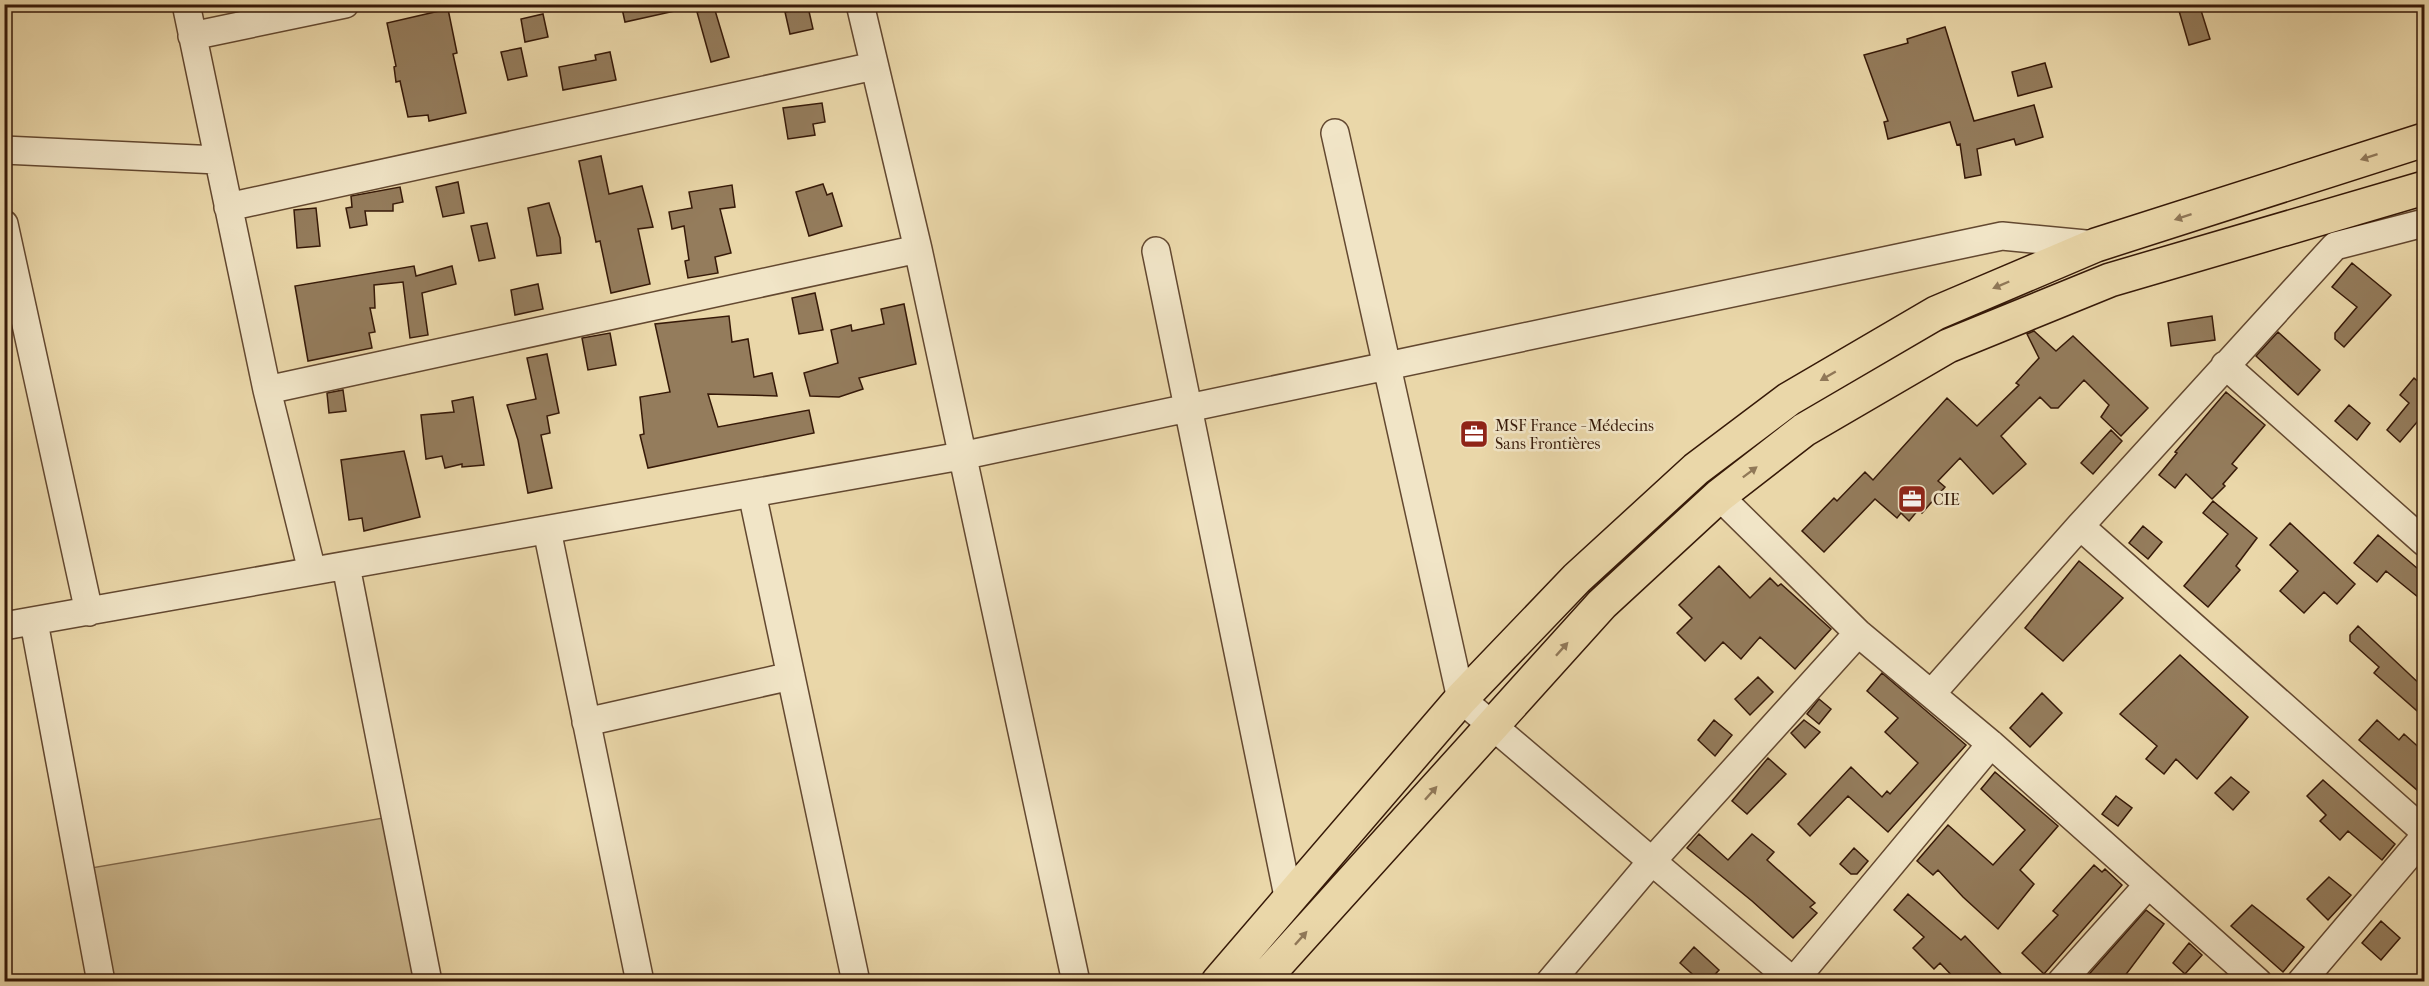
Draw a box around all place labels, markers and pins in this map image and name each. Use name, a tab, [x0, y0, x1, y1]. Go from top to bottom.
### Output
place label: MSF France - Médecins Sans Frontières	[1495, 416, 1654, 453]
office icon: MSF France - Médecins Sans Frontières	[1458, 418, 1490, 450]
office icon: CIE	[1896, 483, 1928, 515]
place label: CIE	[1933, 490, 1960, 509]

